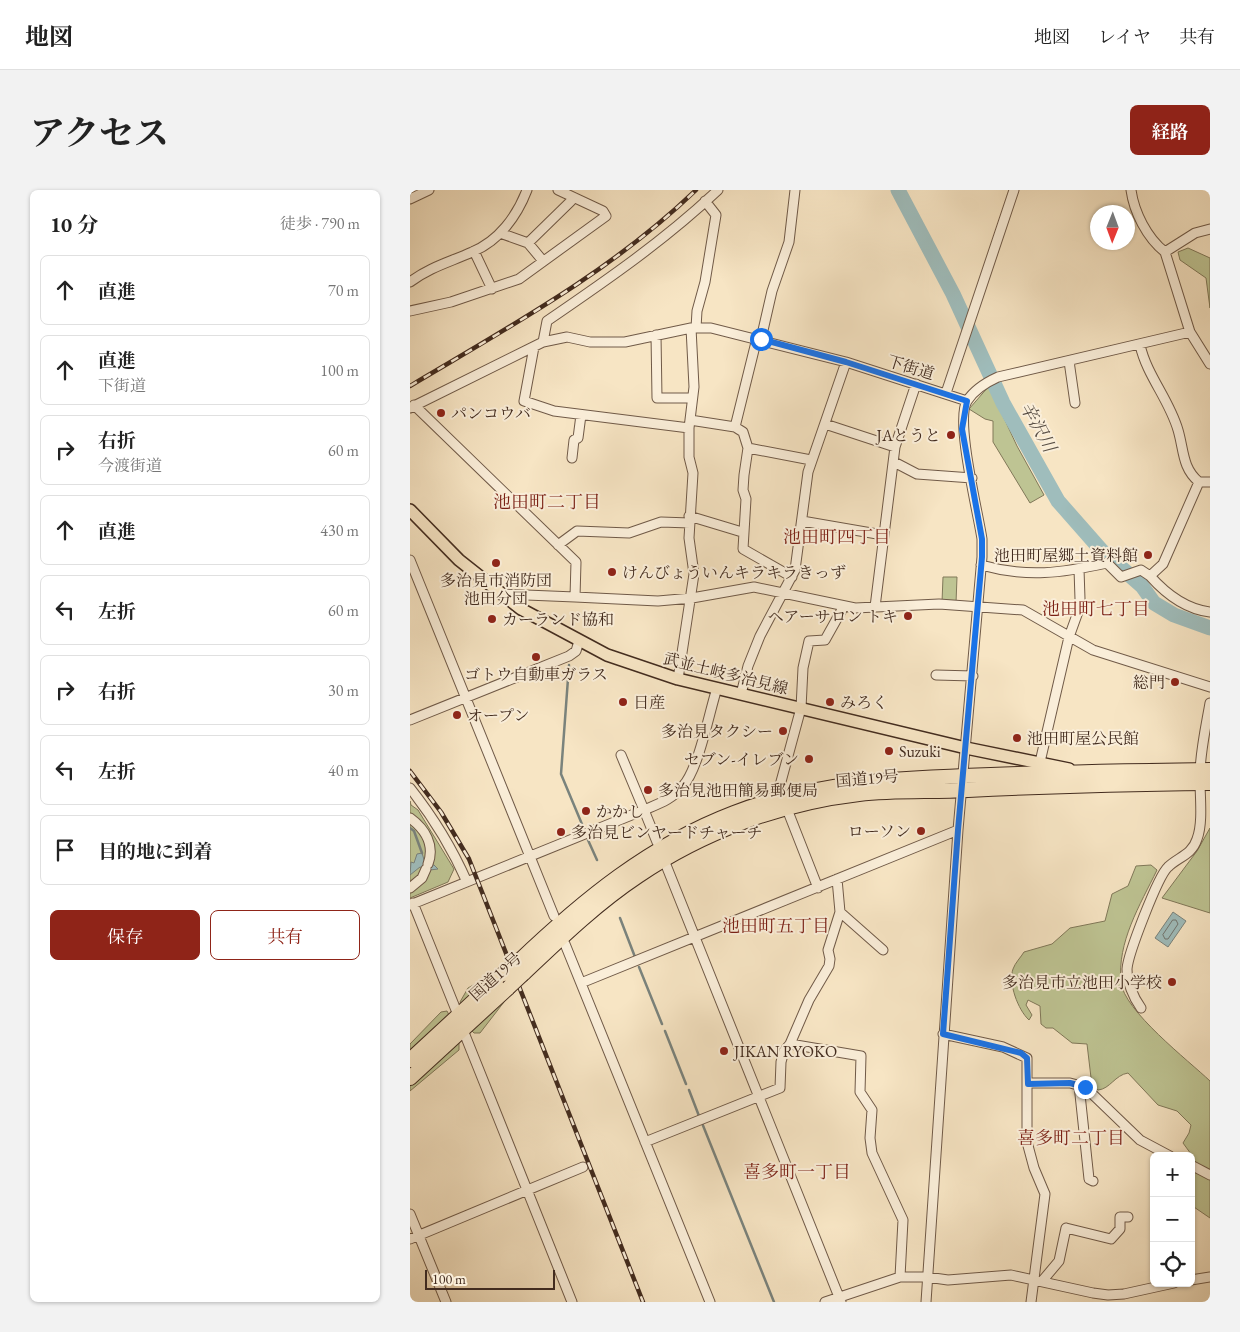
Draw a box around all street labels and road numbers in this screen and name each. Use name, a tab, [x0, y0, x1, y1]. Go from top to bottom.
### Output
street label: 下街道	[885, 350, 937, 385]
street label: 武並土岐多治見線	[661, 648, 791, 699]
street label: 国道19号	[835, 765, 900, 792]
street label: 国道19号	[465, 947, 526, 1005]

